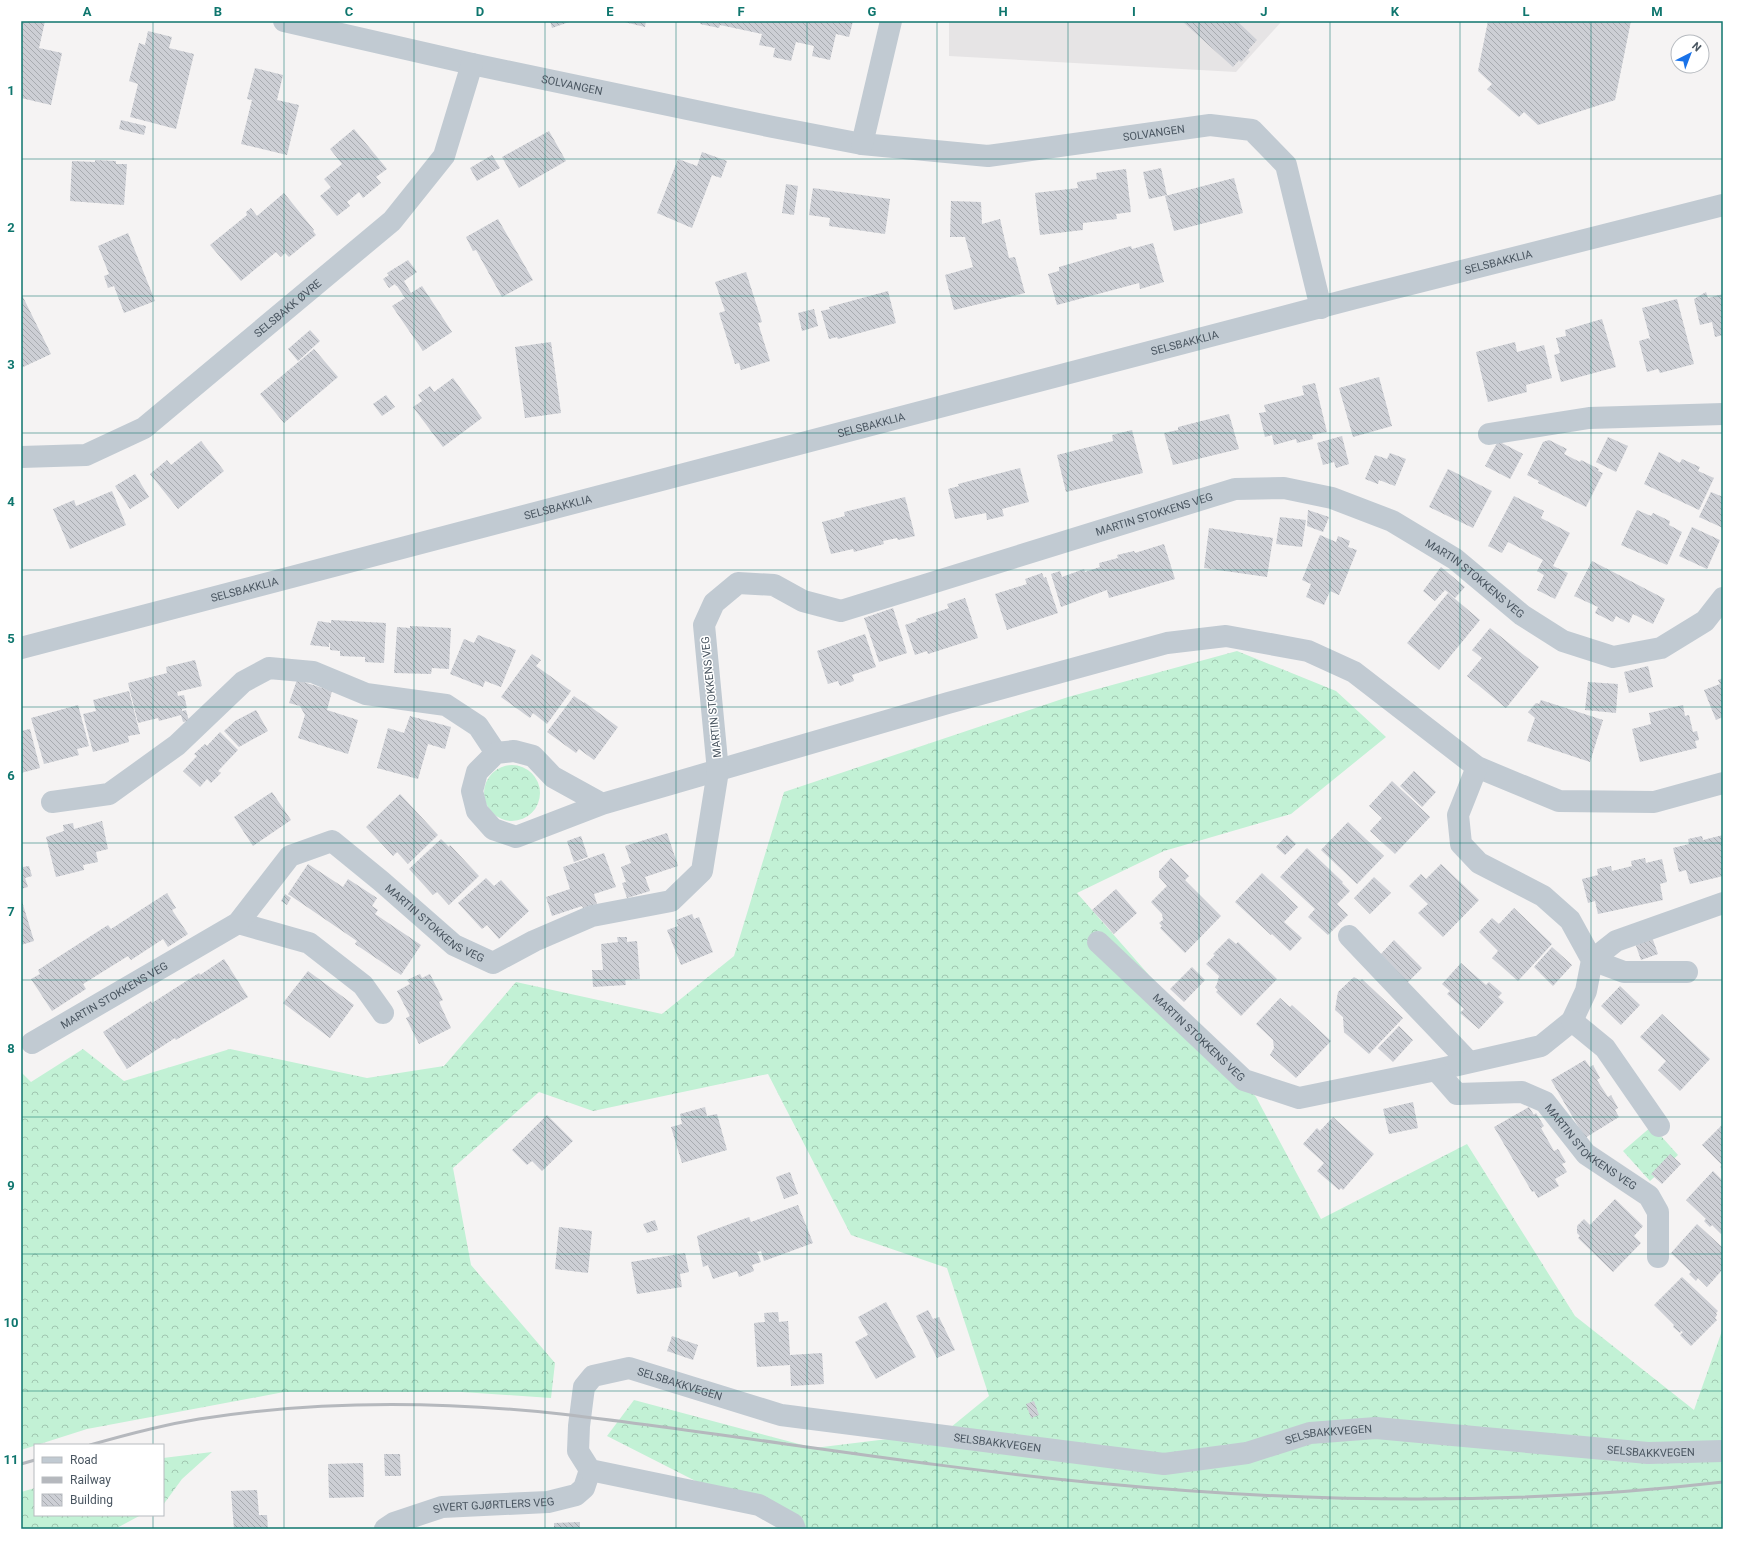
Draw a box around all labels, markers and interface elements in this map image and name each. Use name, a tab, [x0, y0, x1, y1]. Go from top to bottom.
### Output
text: A	[83, 4, 92, 19]
text: B	[214, 4, 222, 19]
text: C	[345, 4, 354, 19]
text: D	[476, 4, 484, 19]
text: E	[606, 4, 614, 19]
text: F	[737, 4, 745, 19]
text: G	[868, 4, 877, 19]
text: H	[998, 4, 1008, 19]
text: I	[1132, 4, 1136, 19]
text: J	[1260, 4, 1268, 19]
text: K	[1391, 4, 1400, 19]
text: L	[1522, 4, 1530, 19]
text: M	[1651, 4, 1663, 19]
north arrow	[1670, 34, 1710, 74]
text: N	[1689, 40, 1704, 55]
street label: SOLVANGEN	[540, 73, 604, 98]
text: 1	[7, 83, 15, 98]
street label: SOLVANGEN	[1122, 123, 1186, 144]
text: 2	[7, 220, 15, 235]
street label: SELSBAKKLIA	[1463, 247, 1534, 277]
street label: SELSBAKK ØVRE	[252, 277, 324, 340]
street label: SELSBAKKLIA	[1150, 328, 1221, 358]
text: 3	[7, 357, 15, 372]
street label: SELSBAKKLIA	[836, 410, 907, 440]
street label: MARTIN STOKKENS VEG	[1094, 490, 1214, 539]
street label: SELSBAKKLIA	[523, 492, 594, 523]
text: 4	[7, 494, 15, 509]
street label: MARTIN STOKKENS VEG	[1423, 537, 1527, 621]
street label: SELSBAKKLIA	[209, 575, 281, 605]
text: 5	[7, 631, 15, 646]
street label: MARTIN STOKKENS VEG	[699, 636, 724, 758]
text: 6	[7, 768, 15, 783]
street label: MARTIN STOKKENS VEG	[382, 882, 486, 965]
text: 7	[7, 904, 15, 919]
street label: MARTIN STOKKENS VEG	[58, 959, 170, 1032]
street label: MARTIN STOKKENS VEG	[1150, 991, 1247, 1084]
text: 8	[7, 1041, 15, 1056]
street label: MARTIN STOKKENS VEG	[1542, 1101, 1639, 1193]
text: 9	[7, 1178, 15, 1193]
text: 10	[4, 1315, 18, 1330]
street label: SELSBAKKVEGEN	[636, 1365, 724, 1403]
street label: SELSBAKKVEGEN	[1284, 1422, 1372, 1448]
street label: SELSBAKKVEGEN	[953, 1431, 1042, 1455]
street label: SELSBAKKVEGEN	[1606, 1443, 1695, 1460]
legend	[34, 1444, 164, 1516]
text: 11	[4, 1452, 18, 1467]
text: Road	[70, 1453, 98, 1467]
text: Railway	[70, 1473, 111, 1487]
text: Building	[70, 1493, 113, 1507]
street label: SIVERT GJØRTLERS VEG	[431, 1495, 556, 1517]

